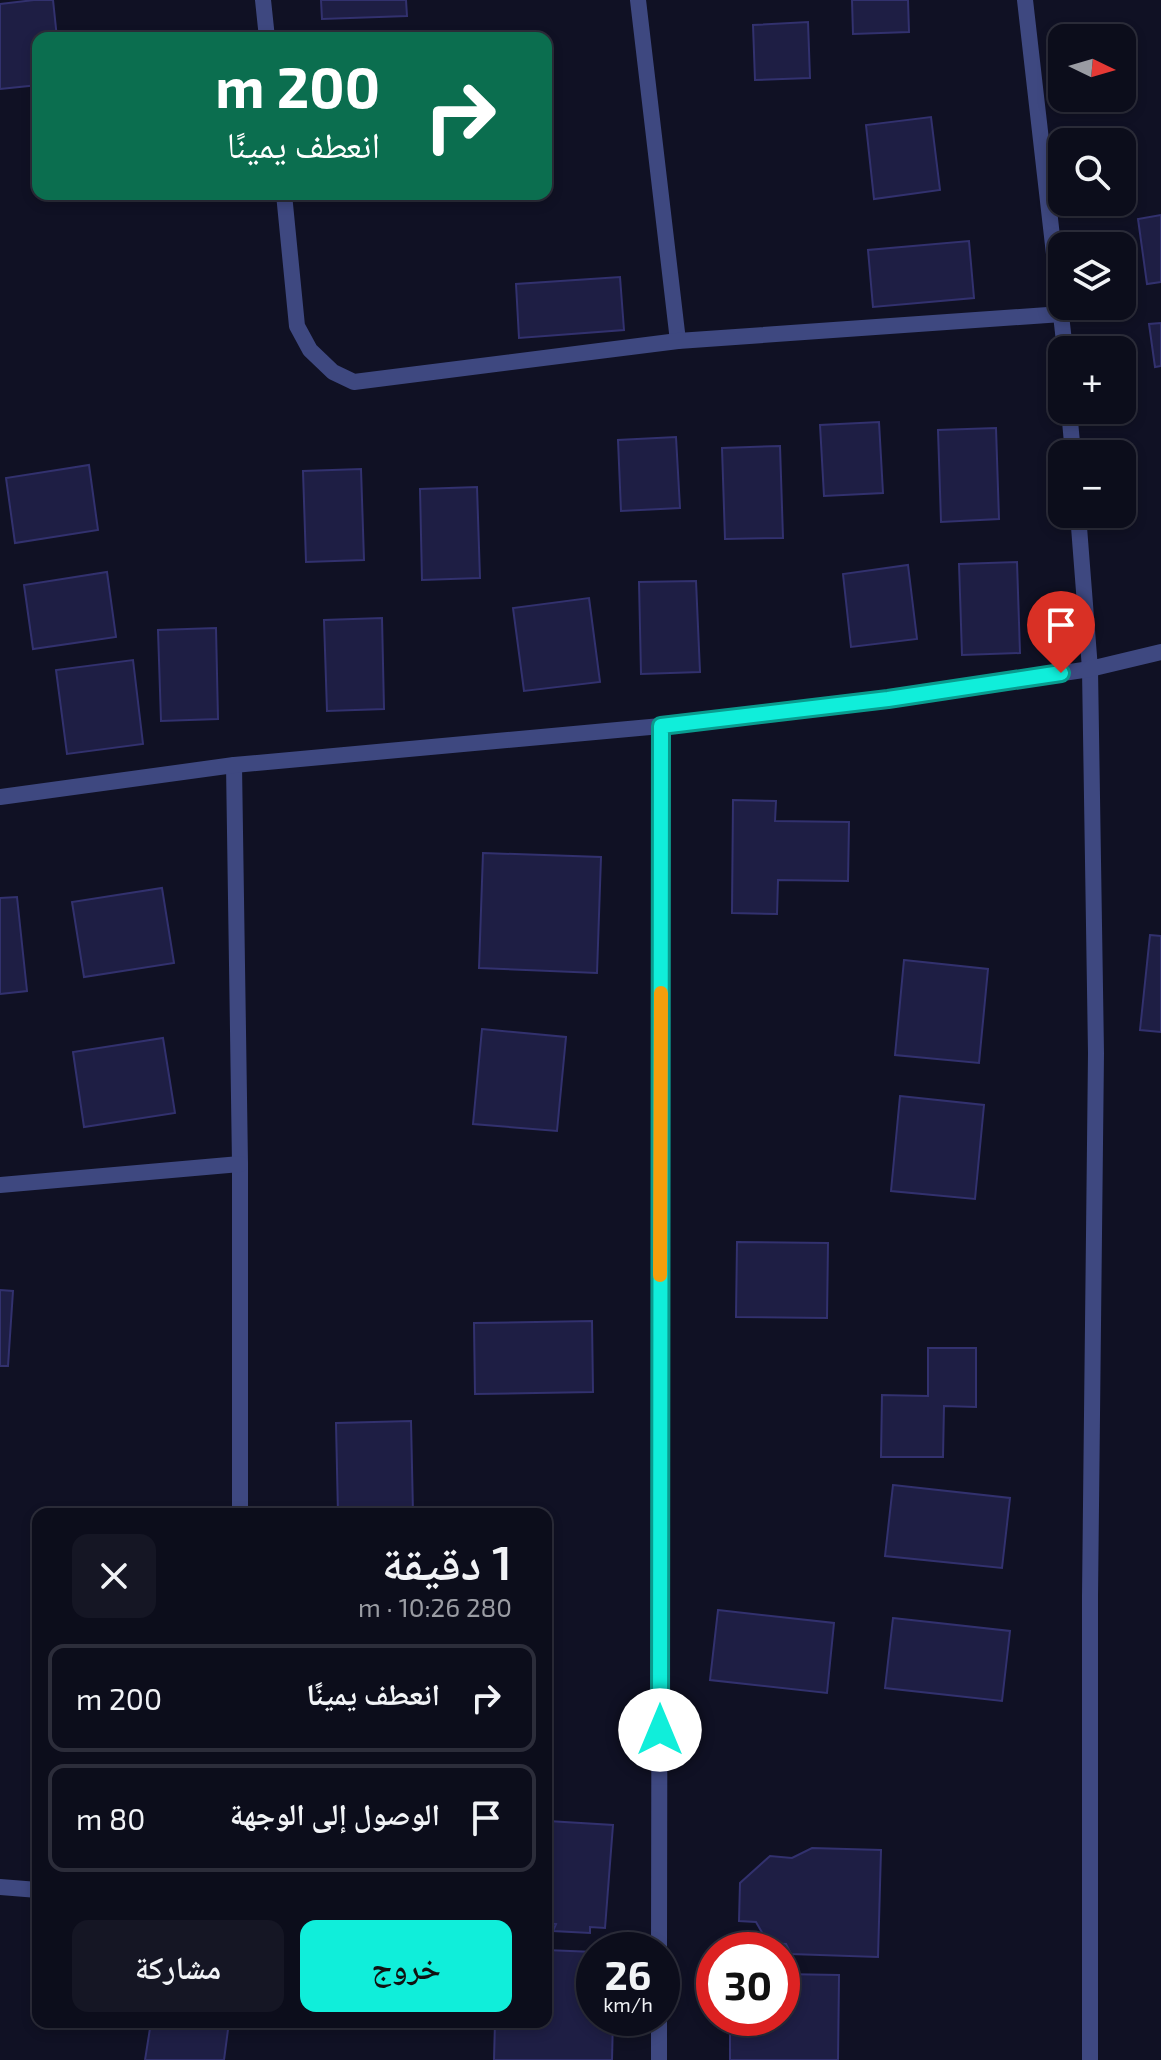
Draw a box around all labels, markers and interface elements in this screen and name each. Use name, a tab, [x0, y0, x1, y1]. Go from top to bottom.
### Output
north arrow	[1048, 24, 1136, 112]
map controls	[1048, 24, 1136, 528]
text: 200 m	[215, 52, 380, 119]
icon: right	[408, 64, 512, 168]
text: انعطف يمينًا	[227, 122, 380, 165]
button: search	[1048, 128, 1136, 216]
button: layers	[1048, 232, 1136, 320]
button: +	[1048, 336, 1136, 424]
button: −	[1048, 440, 1136, 528]
pin	[1027, 591, 1095, 673]
icon: arrive	[1039, 603, 1083, 647]
text: 1 دقيقة	[382, 1532, 512, 1590]
button: close	[72, 1534, 156, 1618]
text: 280 m · 10:26	[358, 1591, 512, 1622]
text: انعطف يمينًا	[306, 1675, 440, 1711]
icon: right	[464, 1676, 508, 1720]
text: 200 m	[76, 1680, 162, 1716]
position arrow	[618, 1688, 702, 1772]
text: الوصول إلى الوجهة	[230, 1795, 440, 1831]
icon: arrive	[464, 1796, 508, 1840]
text: 80 m	[76, 1800, 145, 1836]
button: مشاركة	[72, 1920, 284, 2012]
button: خروج	[300, 1920, 512, 2012]
speed limit sign: 30	[696, 1932, 800, 2036]
text: 26	[605, 1950, 651, 1998]
text: km/h	[603, 1992, 653, 2016]

